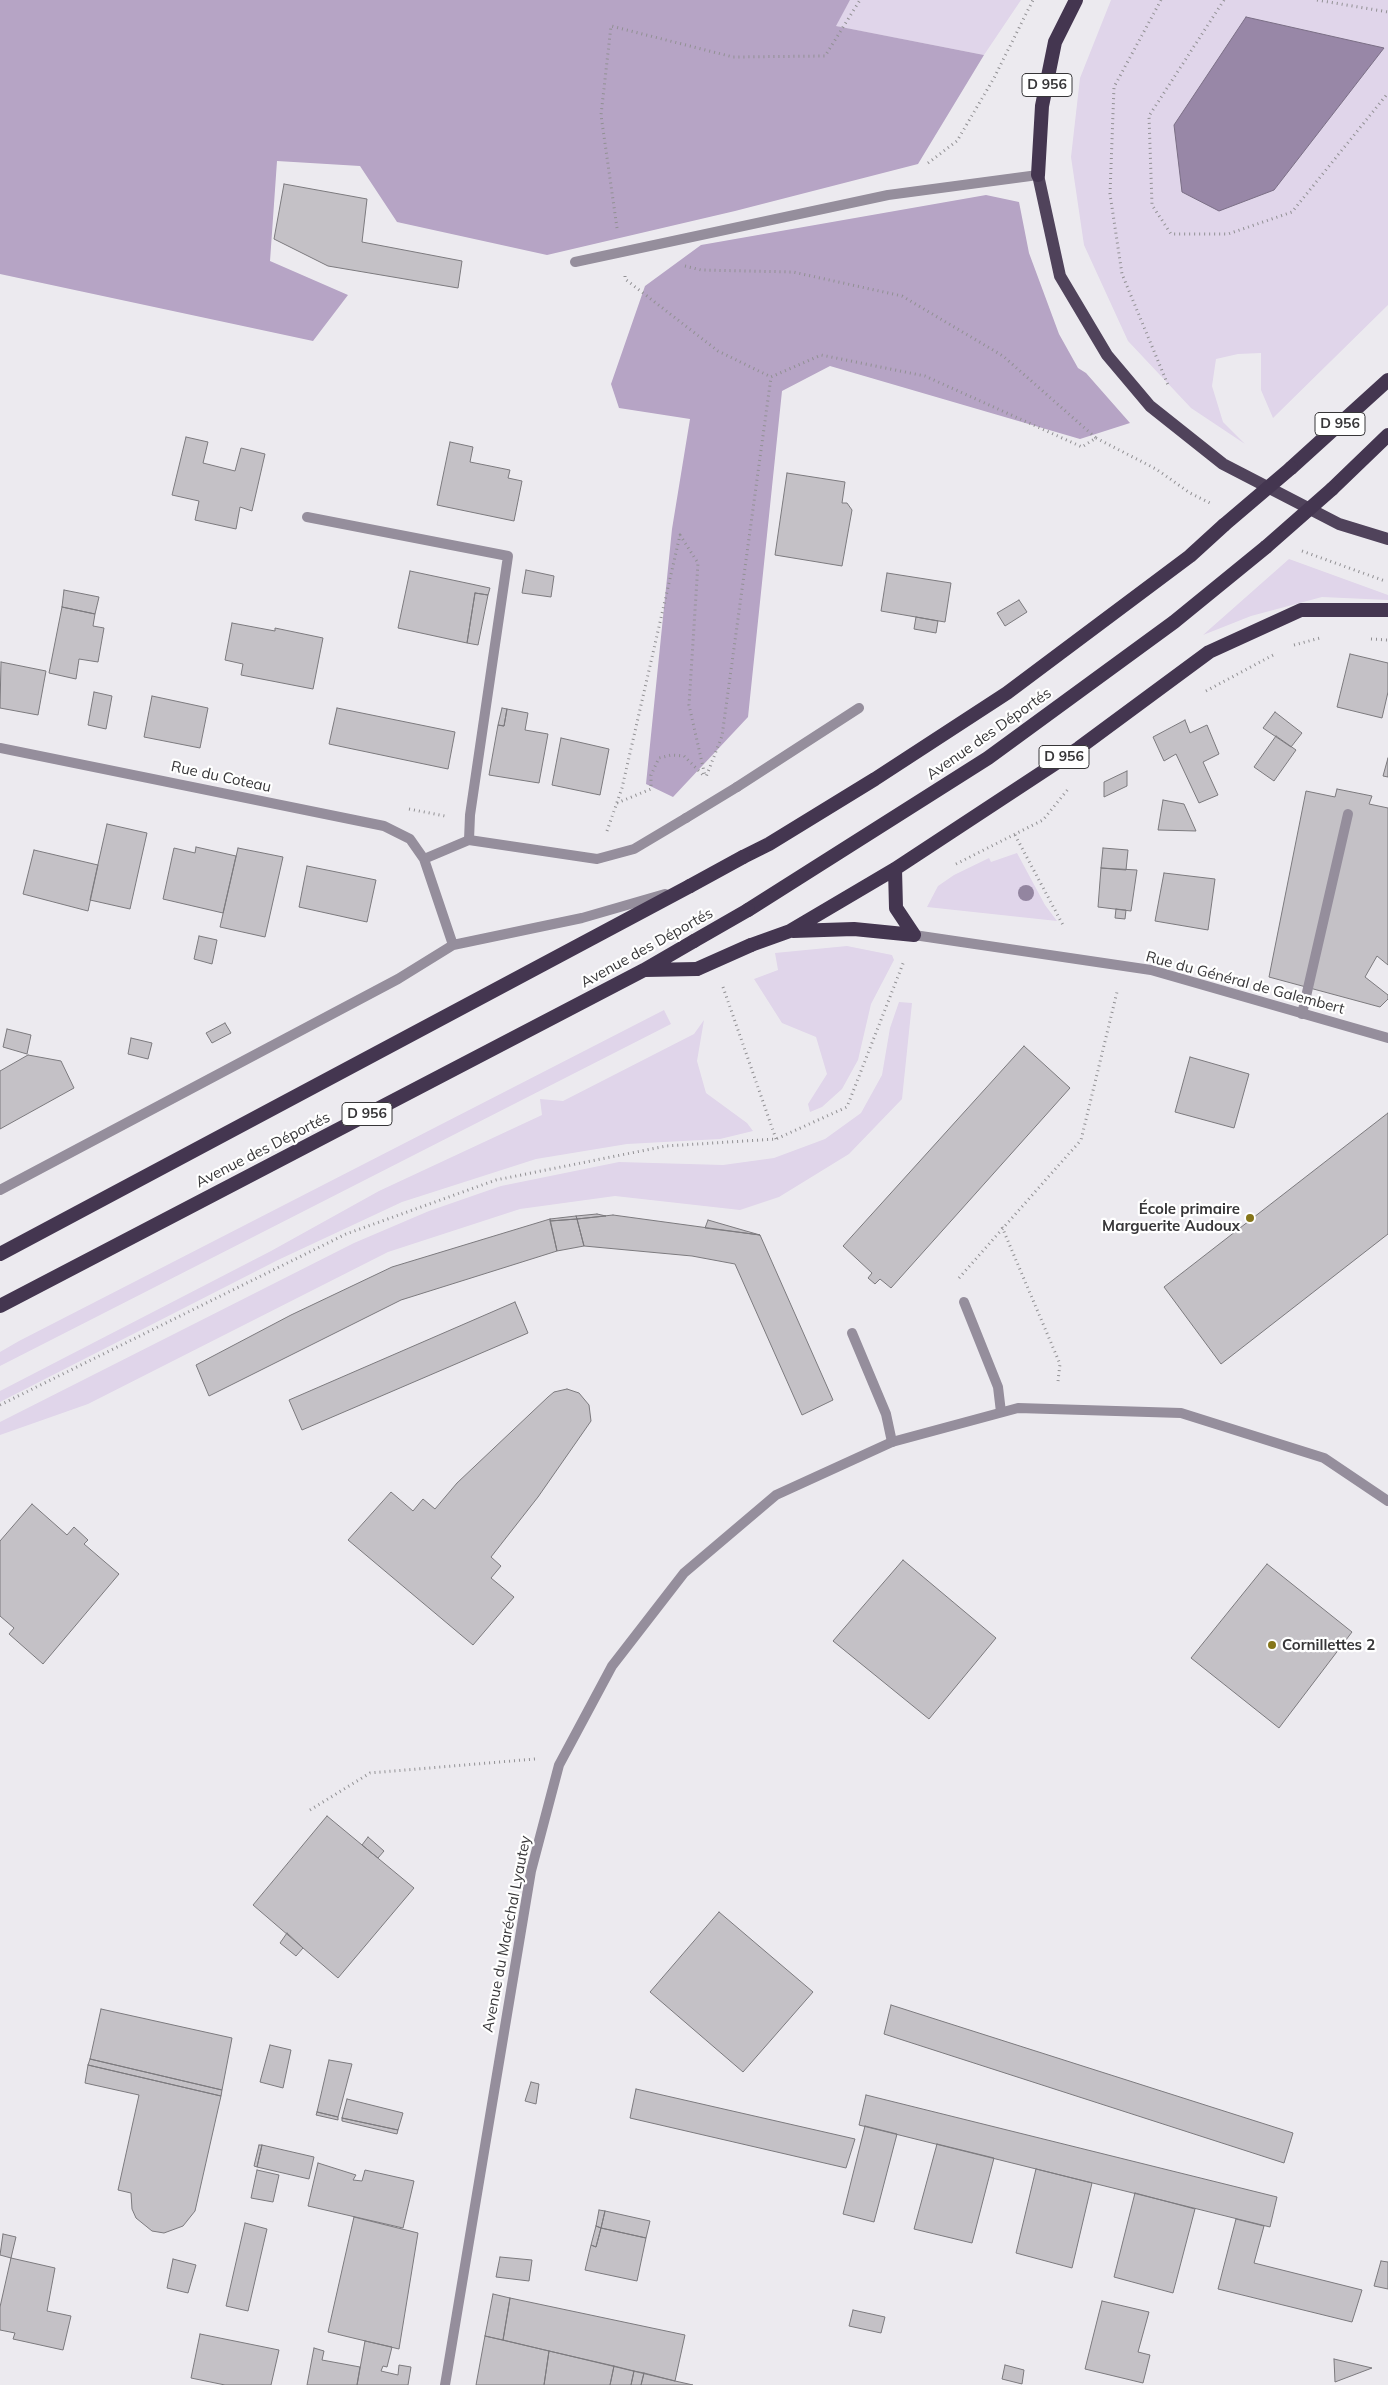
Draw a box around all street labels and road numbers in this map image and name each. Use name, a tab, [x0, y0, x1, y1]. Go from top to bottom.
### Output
road number: D 956	[1022, 74, 1072, 96]
road number: D 956	[1315, 412, 1365, 436]
street label: Avenue des Déportés	[923, 684, 1055, 784]
road number: D 956	[1039, 746, 1089, 769]
street label: Rue du Coteau	[169, 758, 273, 796]
street label: Avenue des Déportés	[578, 904, 716, 992]
street label: Rue du Général de Galembert	[1144, 948, 1346, 1018]
road number: D 956	[342, 1102, 392, 1126]
street label: Avenue des Déportés	[193, 1108, 333, 1192]
street label: Avenue du Maréchal Lyautey	[479, 1834, 535, 2034]

